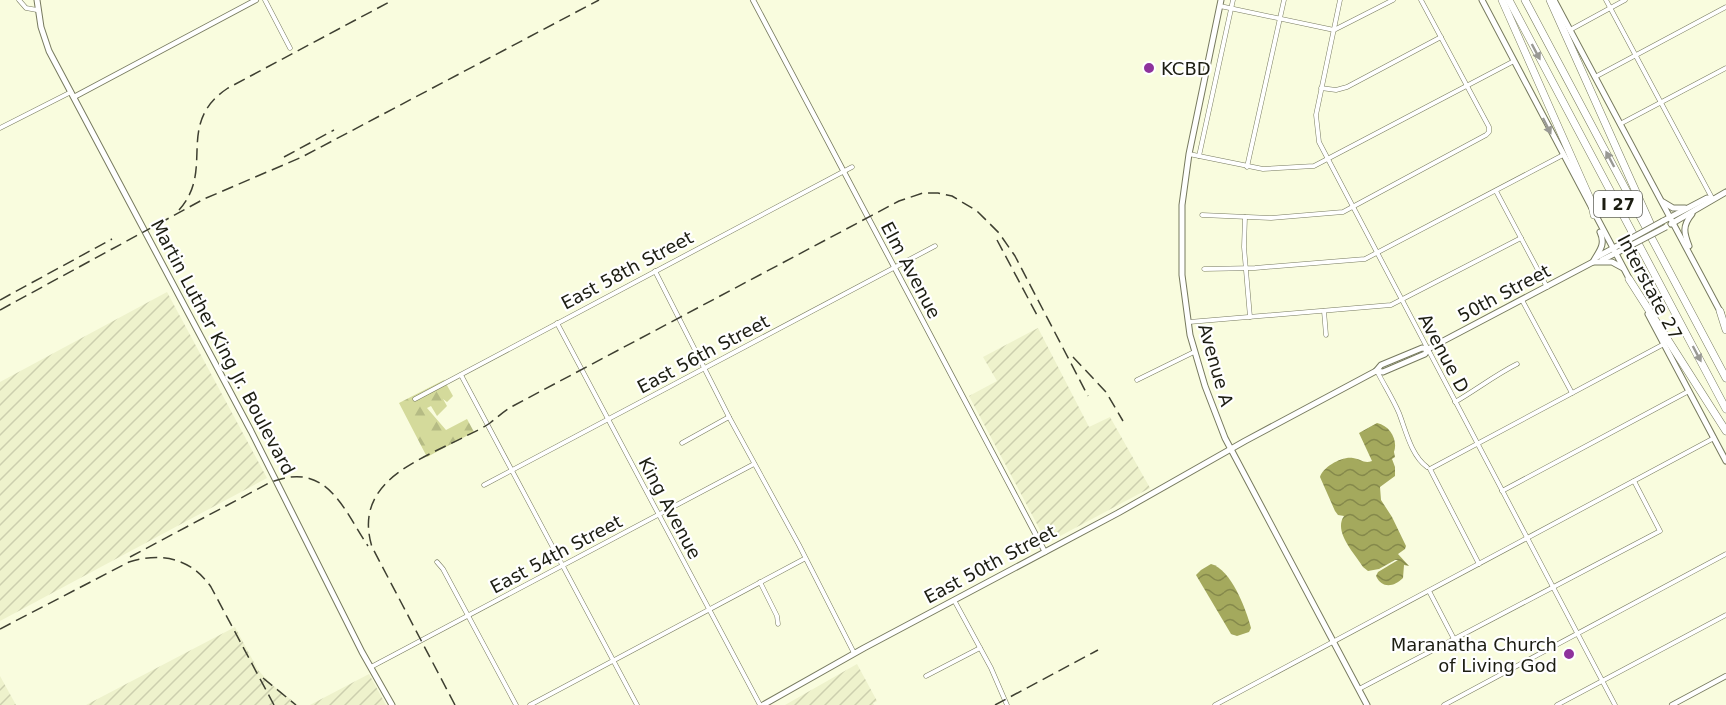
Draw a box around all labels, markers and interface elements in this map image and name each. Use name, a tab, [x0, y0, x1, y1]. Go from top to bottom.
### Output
one-way arrow	[1531, 43, 1541, 60]
place label: KCBD	[1161, 58, 1211, 79]
marker: KCBD	[1142, 61, 1156, 75]
one-way arrow	[1543, 118, 1552, 135]
one-way arrow	[1605, 150, 1615, 167]
road number: I 27	[1594, 191, 1642, 217]
street label: Martin Luther King Jr. Boulevard	[147, 216, 299, 478]
street label: Elm Avenue	[877, 218, 945, 322]
street label: East 58th Street	[557, 226, 697, 314]
street label: Interstate 27	[1613, 231, 1687, 343]
street label: 50th Street	[1454, 260, 1554, 326]
street label: East 56th Street	[633, 310, 773, 398]
street label: Avenue D	[1414, 310, 1474, 396]
street label: Avenue A	[1194, 321, 1238, 409]
one-way arrow	[1692, 345, 1702, 362]
street label: King Avenue	[634, 454, 706, 562]
street label: East 54th Street	[486, 510, 626, 598]
street label: East 50th Street	[920, 520, 1060, 608]
place label: Maranatha Church of Living God	[1391, 634, 1557, 676]
marker: Maranatha Church of Living God	[1562, 647, 1576, 661]

